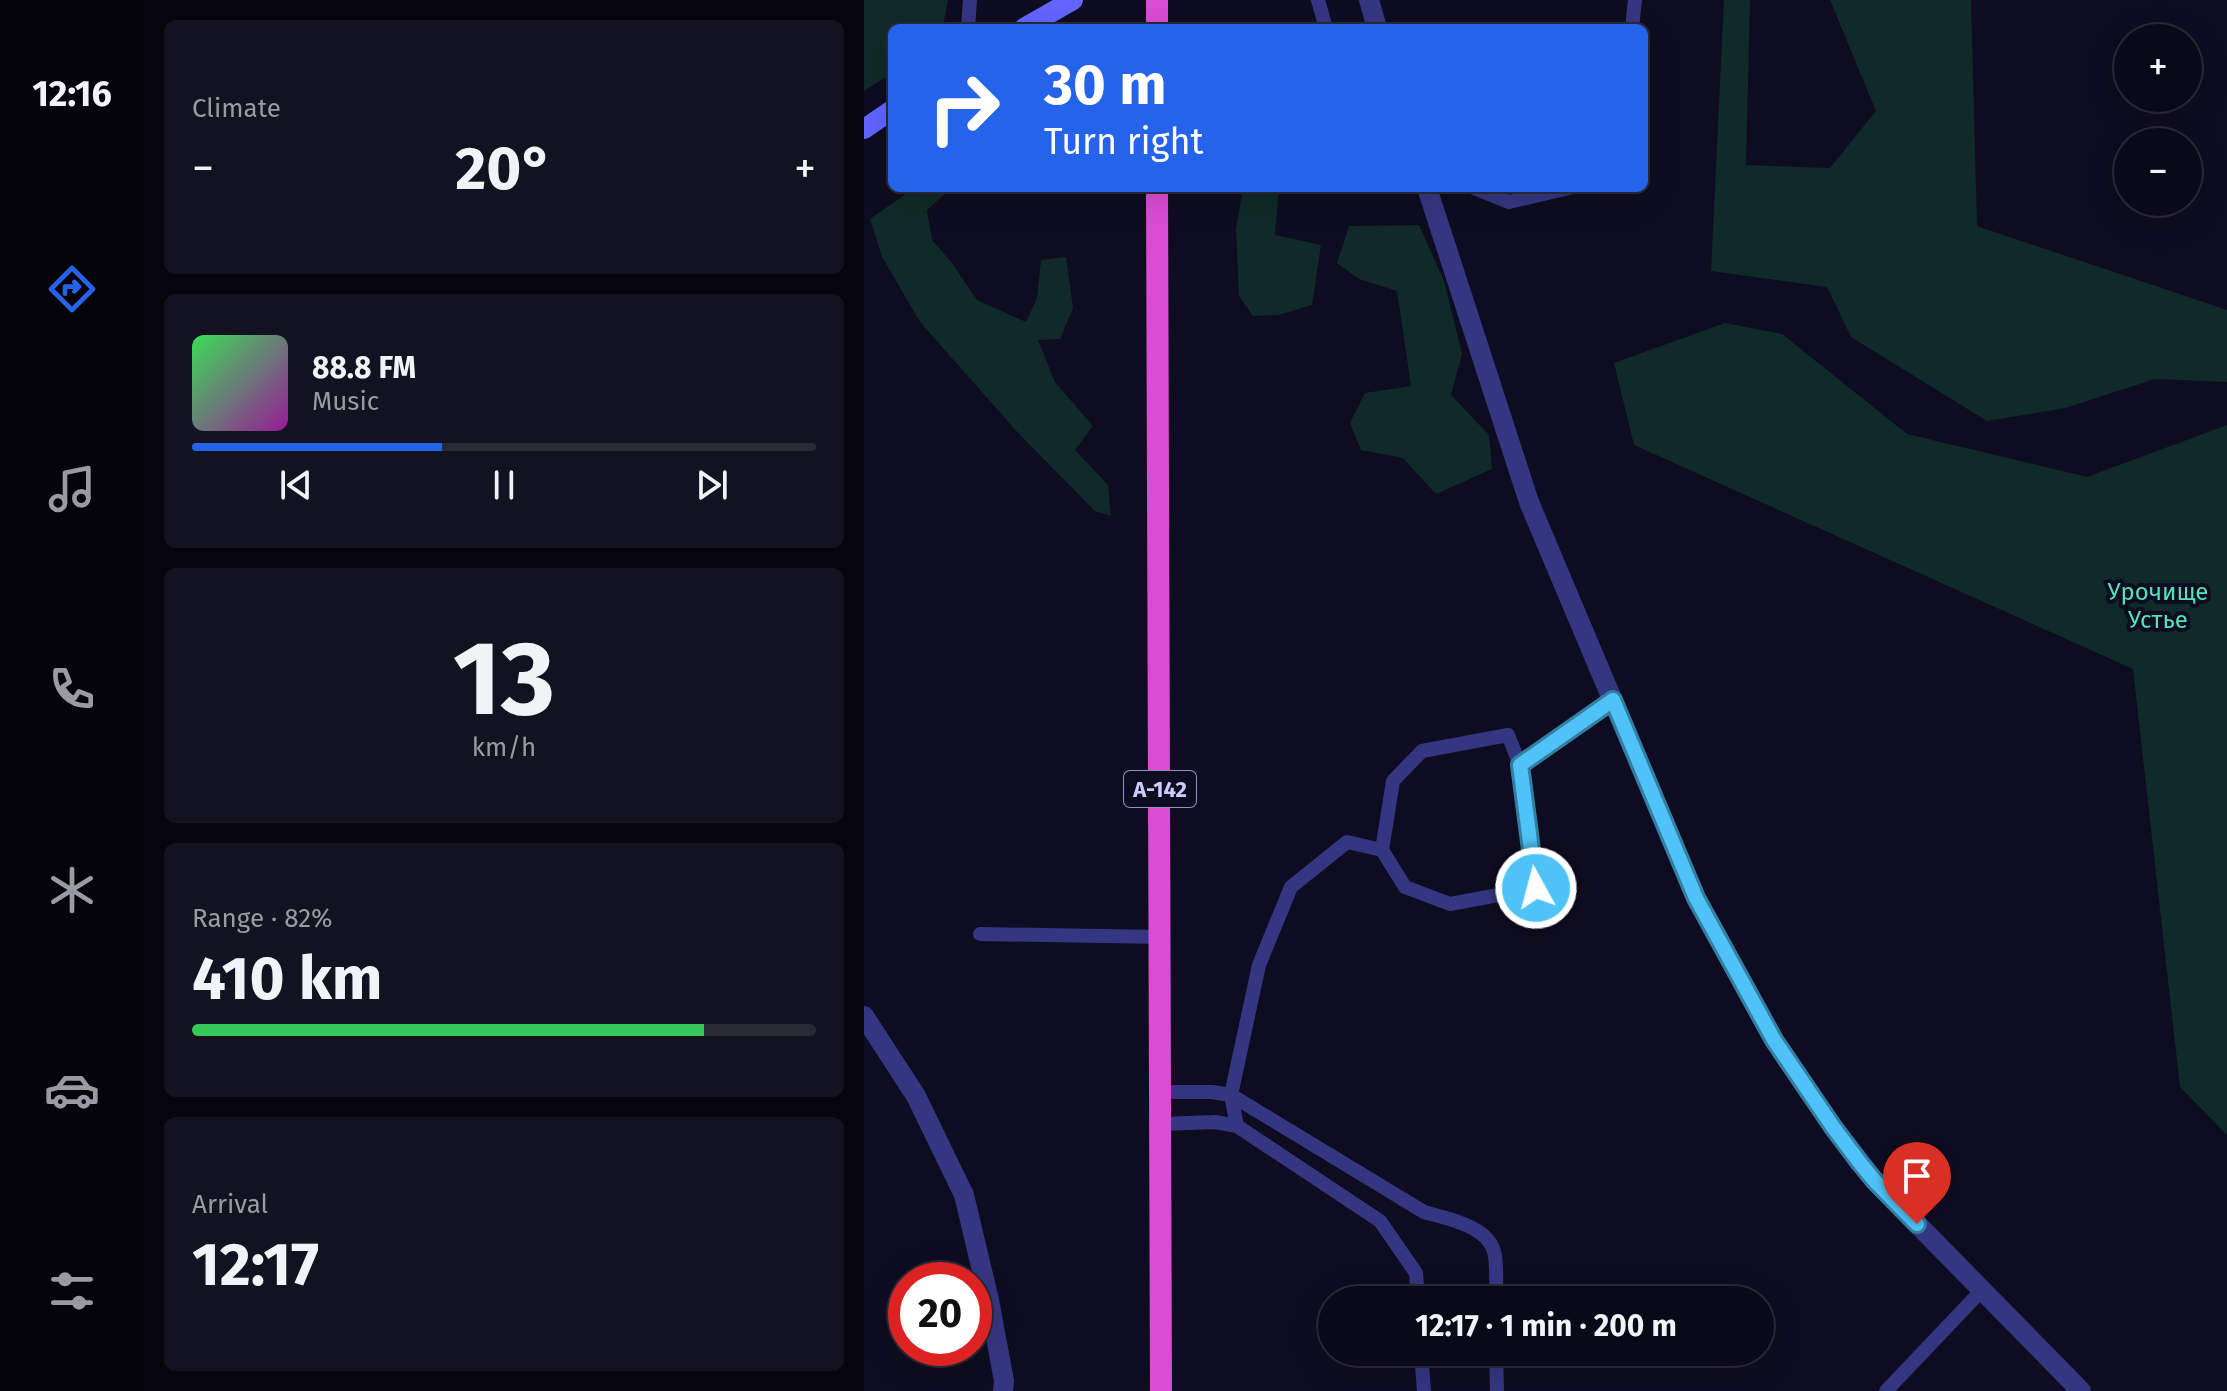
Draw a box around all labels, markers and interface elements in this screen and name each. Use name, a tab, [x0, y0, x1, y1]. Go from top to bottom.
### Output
map controls	[2114, 24, 2202, 216]
button: +	[2114, 24, 2202, 112]
text: 30 m	[1044, 52, 1166, 119]
icon: right	[912, 56, 1016, 160]
text: 12:16	[32, 72, 112, 116]
text: Climate	[192, 93, 281, 124]
text: Turn right	[1044, 120, 1204, 164]
button: −	[2114, 128, 2202, 216]
text: 20°	[455, 133, 553, 205]
text: −	[192, 142, 214, 195]
text: +	[794, 142, 816, 195]
icon: directions	[44, 261, 100, 317]
text: 88.8 FM	[312, 350, 416, 386]
text: Music	[312, 386, 379, 417]
icon: music	[44, 461, 100, 517]
icon: previous	[274, 463, 318, 507]
icon: pause	[482, 463, 526, 507]
icon: next	[690, 463, 734, 507]
park label: Урочище Устье	[2108, 578, 2208, 634]
text: 13	[453, 617, 555, 742]
icon: phone	[44, 661, 100, 717]
text: km/h	[472, 732, 536, 763]
road number: А-142	[1124, 771, 1196, 807]
position arrow	[1494, 846, 1578, 930]
icon: climate	[44, 862, 100, 918]
text: Range · 82%	[192, 903, 333, 934]
text: 410 km	[192, 943, 383, 1015]
icon: car	[44, 1062, 100, 1118]
pin	[1883, 1142, 1951, 1224]
icon: arrive	[1895, 1154, 1939, 1198]
text: Arrival	[192, 1189, 268, 1220]
text: 12:17	[192, 1229, 319, 1301]
speed limit sign: 20	[888, 1262, 992, 1366]
icon: filters	[44, 1263, 100, 1319]
text: 12:17 · 1 min · 200 m	[1415, 1308, 1677, 1344]

